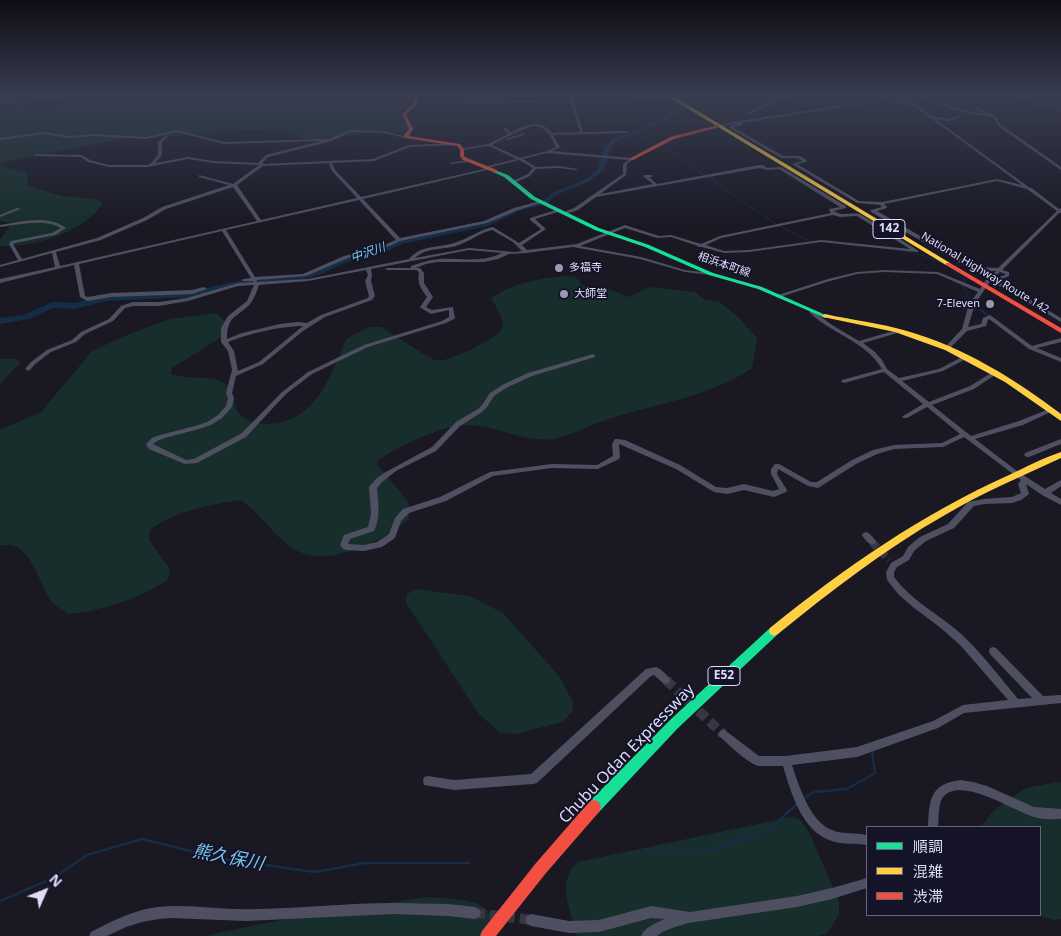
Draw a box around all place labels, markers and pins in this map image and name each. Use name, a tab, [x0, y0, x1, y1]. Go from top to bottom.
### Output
place label: 多福寺	[569, 261, 602, 275]
marker: 多福寺	[553, 262, 565, 274]
place label: 大師堂	[574, 287, 607, 301]
marker: 大師堂	[558, 288, 570, 300]
place label: 7-Eleven	[937, 297, 980, 311]
marker: 7-Eleven	[984, 298, 996, 310]

